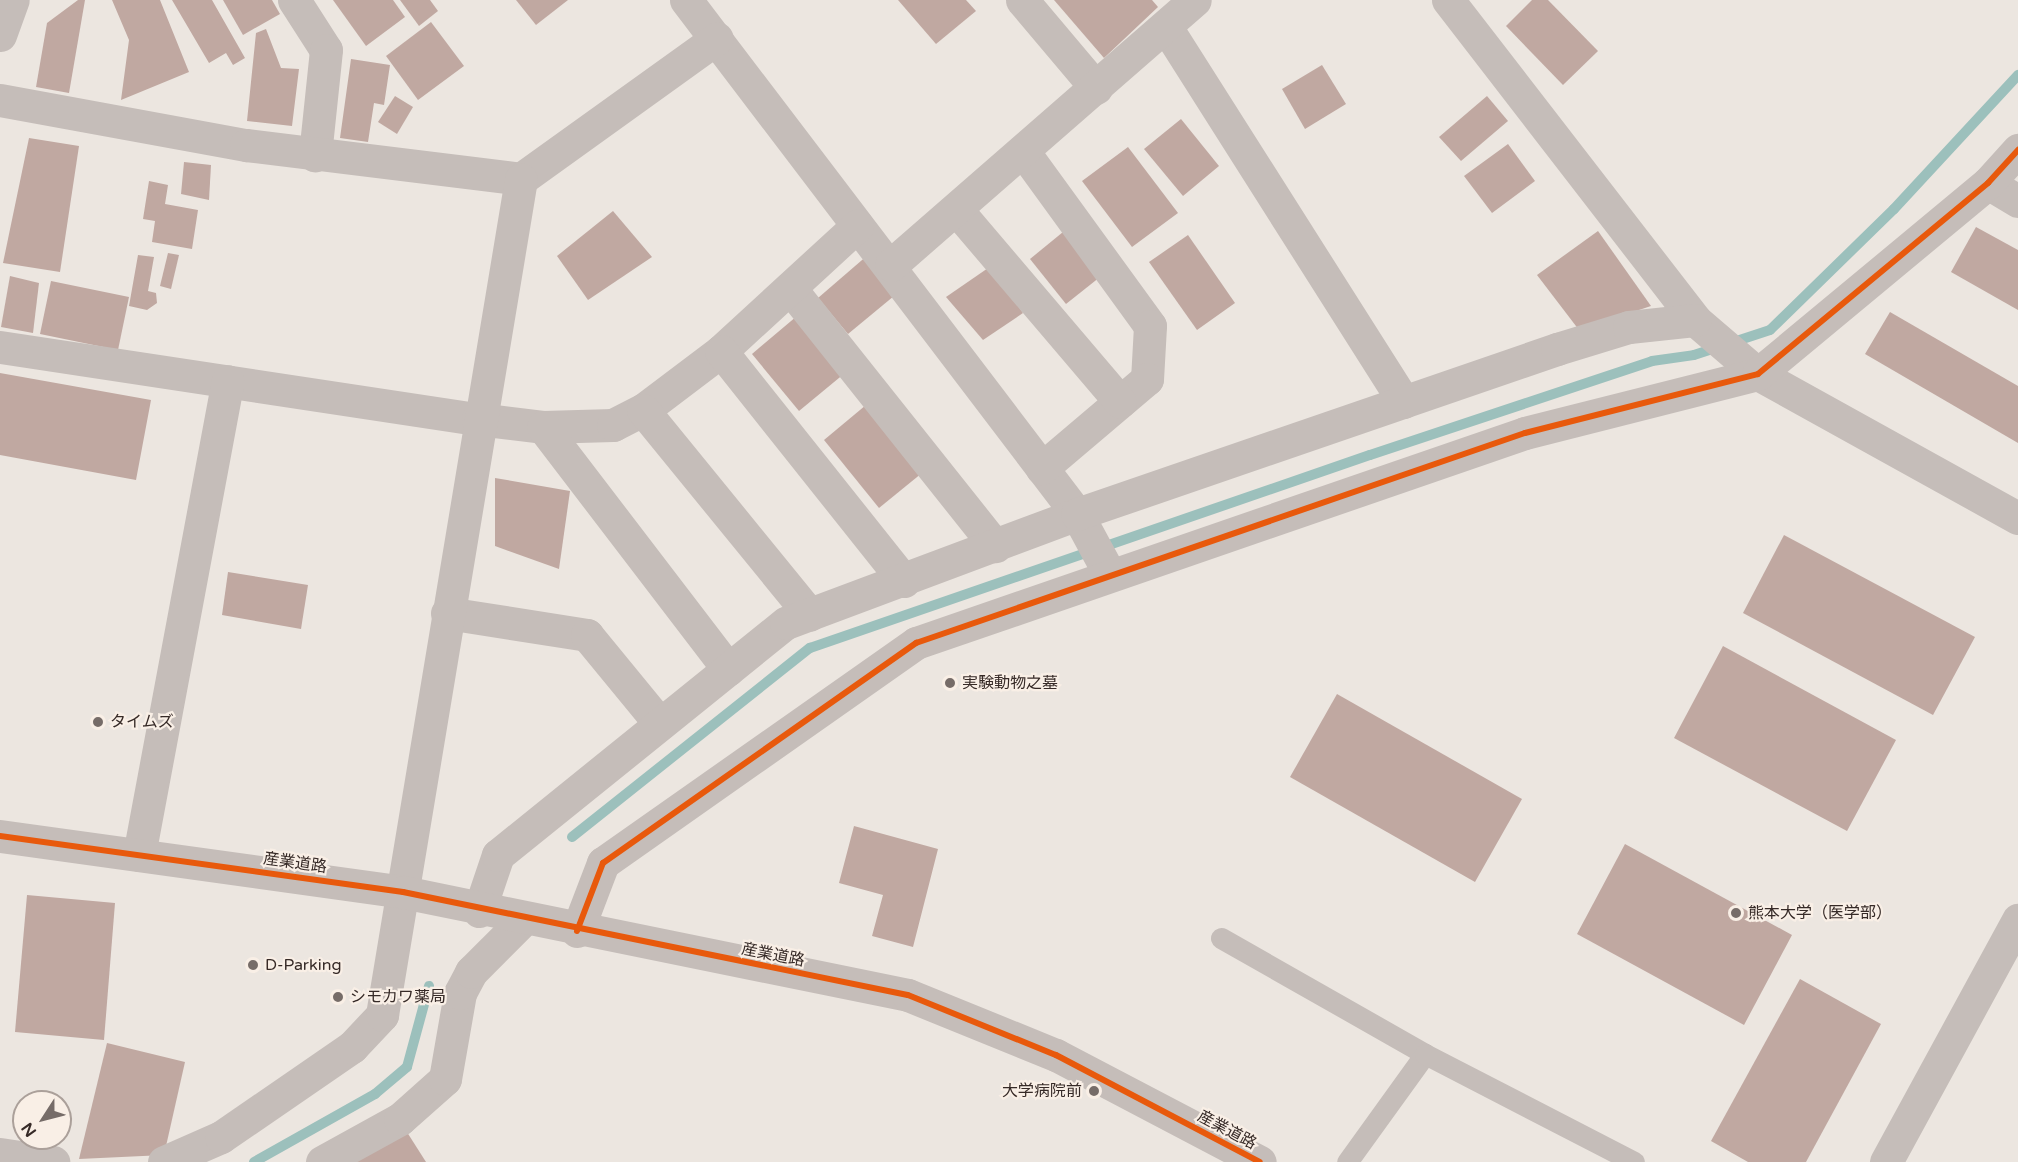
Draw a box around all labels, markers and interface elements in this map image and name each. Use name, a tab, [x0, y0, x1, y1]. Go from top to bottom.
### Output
place label: 実験動物之墓	[962, 673, 1058, 693]
marker: 実験動物之墓	[943, 676, 957, 690]
place label: タイムズ	[110, 712, 174, 732]
marker: タイムズ	[91, 715, 105, 729]
street label: 産業道路	[262, 849, 328, 877]
place label: 熊本大学（医学部）	[1748, 903, 1892, 923]
marker: 熊本大学（医学部）	[1729, 906, 1743, 920]
street label: 産業道路	[740, 939, 806, 971]
place label: D-Parking	[265, 955, 342, 975]
marker: D-Parking	[246, 958, 260, 972]
place label: シモカワ薬局	[350, 987, 446, 1007]
marker: シモカワ薬局	[331, 990, 345, 1004]
place label: 大学病院前	[1002, 1081, 1082, 1101]
marker: 大学病院前	[1087, 1084, 1101, 1098]
north arrow	[12, 1090, 72, 1150]
street label: 産業道路	[1194, 1107, 1260, 1153]
text: N	[17, 1118, 41, 1140]

